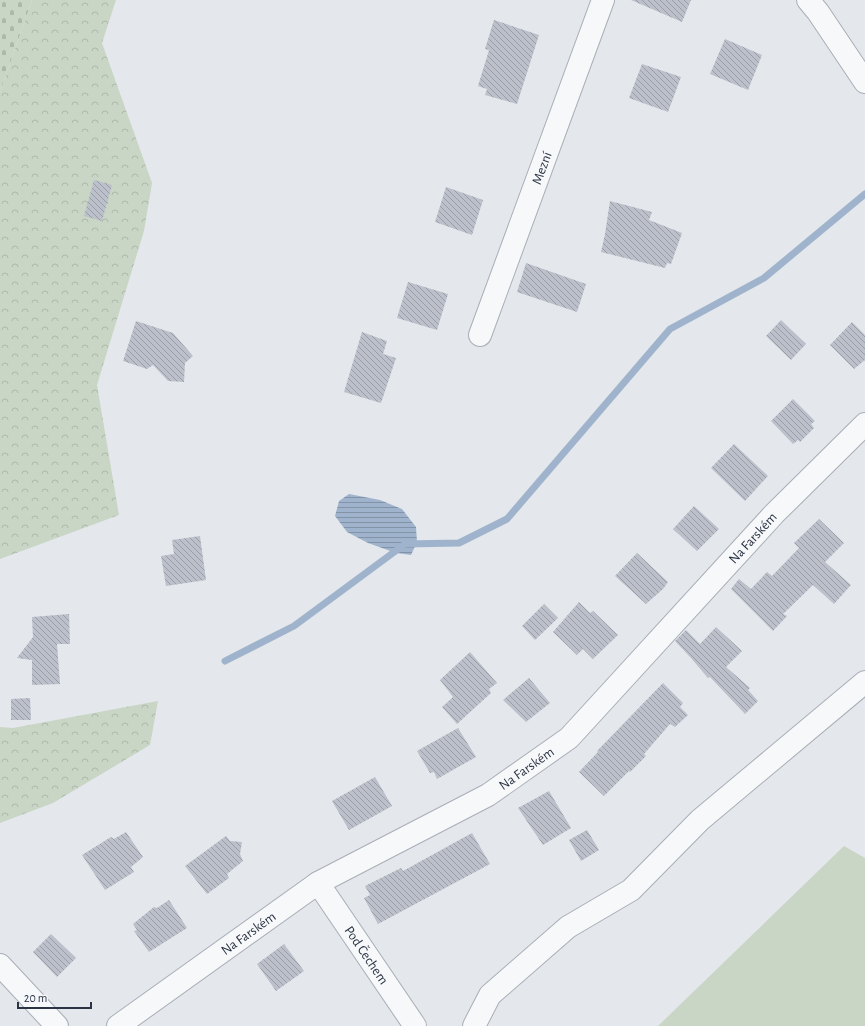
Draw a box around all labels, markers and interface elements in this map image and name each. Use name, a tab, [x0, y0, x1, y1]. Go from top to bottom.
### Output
street label: Mezní	[530, 149, 555, 186]
street label: Na Farském	[726, 510, 780, 566]
street label: Na Farském	[497, 745, 557, 793]
street label: Na Farském	[219, 910, 279, 958]
street label: Pod Čechem	[341, 924, 391, 987]
scale bar	[18, 984, 91, 1010]
text: 20 m	[24, 992, 47, 1004]

